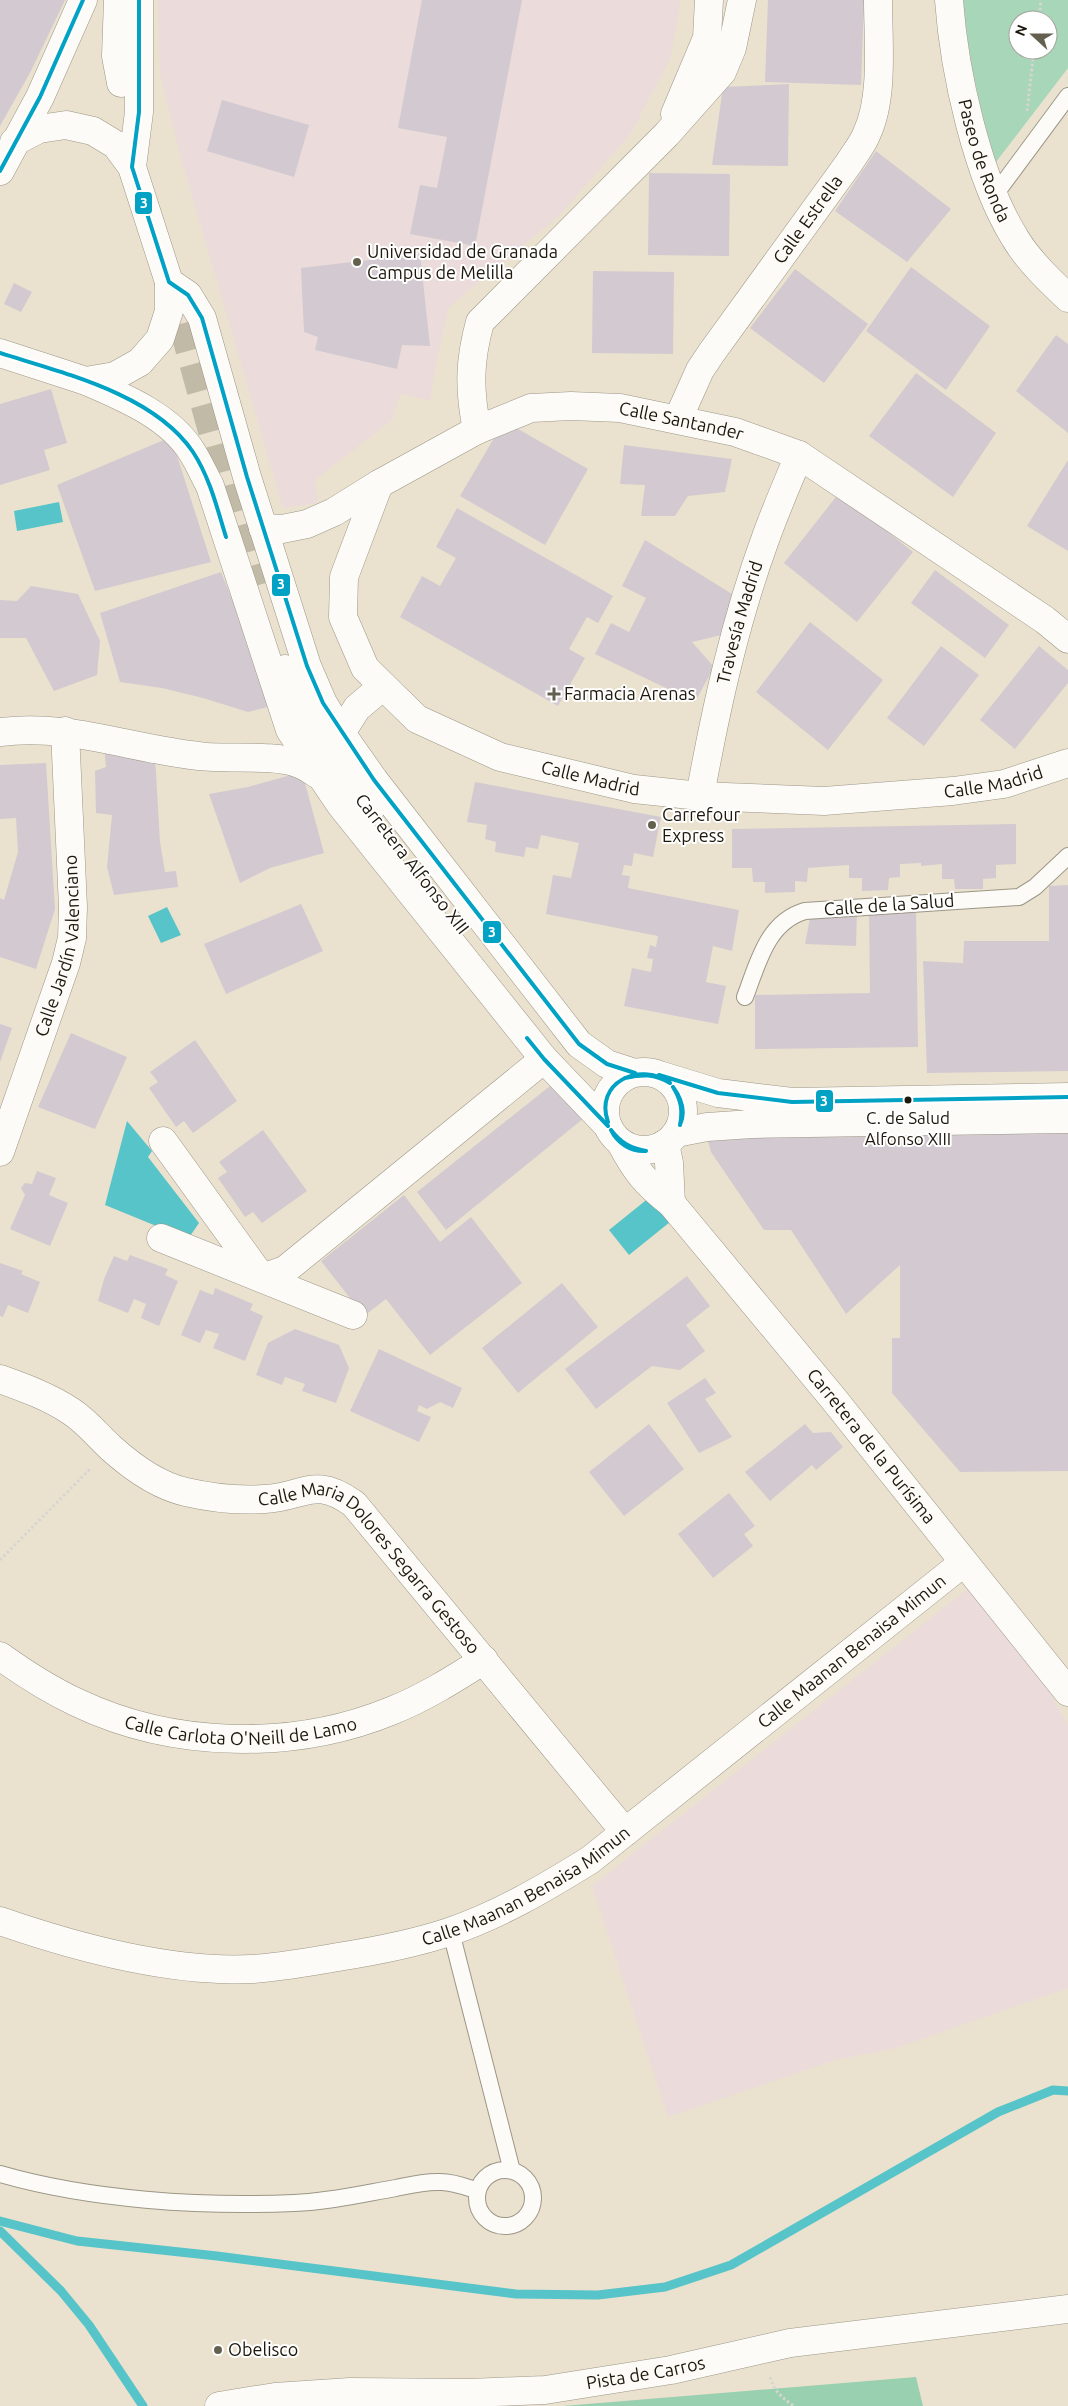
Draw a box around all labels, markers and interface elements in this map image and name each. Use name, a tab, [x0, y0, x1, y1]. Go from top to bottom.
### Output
north arrow	[1008, 10, 1058, 60]
text: N	[1012, 23, 1030, 38]
street label: Paseo de Ronda	[955, 97, 1015, 225]
street label: Calle Estrella	[769, 171, 846, 267]
line badge: 3	[134, 191, 153, 215]
text: 3	[140, 195, 148, 211]
place label: Universidad de Granada Campus de Melilla	[367, 241, 558, 282]
marker: Universidad de Granada Campus de Melilla	[351, 256, 363, 268]
street label: Calle Santander	[617, 397, 747, 443]
street label: Travesía Madrid	[712, 558, 766, 686]
line badge: 3	[271, 573, 291, 597]
text: 3	[277, 576, 285, 592]
place label: Farmacia Arenas	[564, 683, 696, 703]
marker: Farmacia Arenas	[548, 688, 560, 700]
street label: Calle Madrid	[539, 756, 641, 799]
street label: Calle Madrid	[943, 761, 1045, 801]
street label: Carretera Alfonso XIII	[352, 789, 474, 937]
place label: Carrefour Express	[662, 804, 741, 845]
marker: Carrefour Express	[646, 819, 658, 831]
street label: Calle Jardín Valenciano	[30, 854, 82, 1039]
street label: Calle de la Salud	[823, 889, 955, 919]
line badge: 3	[482, 920, 502, 944]
text: 3	[488, 924, 496, 940]
line badge: 3	[815, 1089, 834, 1113]
text: 3	[820, 1093, 828, 1109]
marker: C. de Salud Alfonso XIII	[903, 1095, 913, 1105]
place label: C. de Salud Alfonso XIII	[865, 1108, 951, 1148]
street label: Carretera de la Purísima	[804, 1364, 940, 1527]
street label: Calle Maria Dolores Segarra Gestoso	[257, 1478, 484, 1657]
street label: Calle Maanan Benaisa Mimun	[753, 1570, 949, 1732]
street label: Calle Carlota O'Neill de Lamo	[122, 1711, 359, 1748]
street label: Calle Maanan Benaisa Mimun	[419, 1822, 633, 1949]
place label: Obelisco	[228, 2339, 298, 2359]
marker: Obelisco	[212, 2344, 224, 2356]
street label: Pista de Carros	[585, 2352, 707, 2392]

